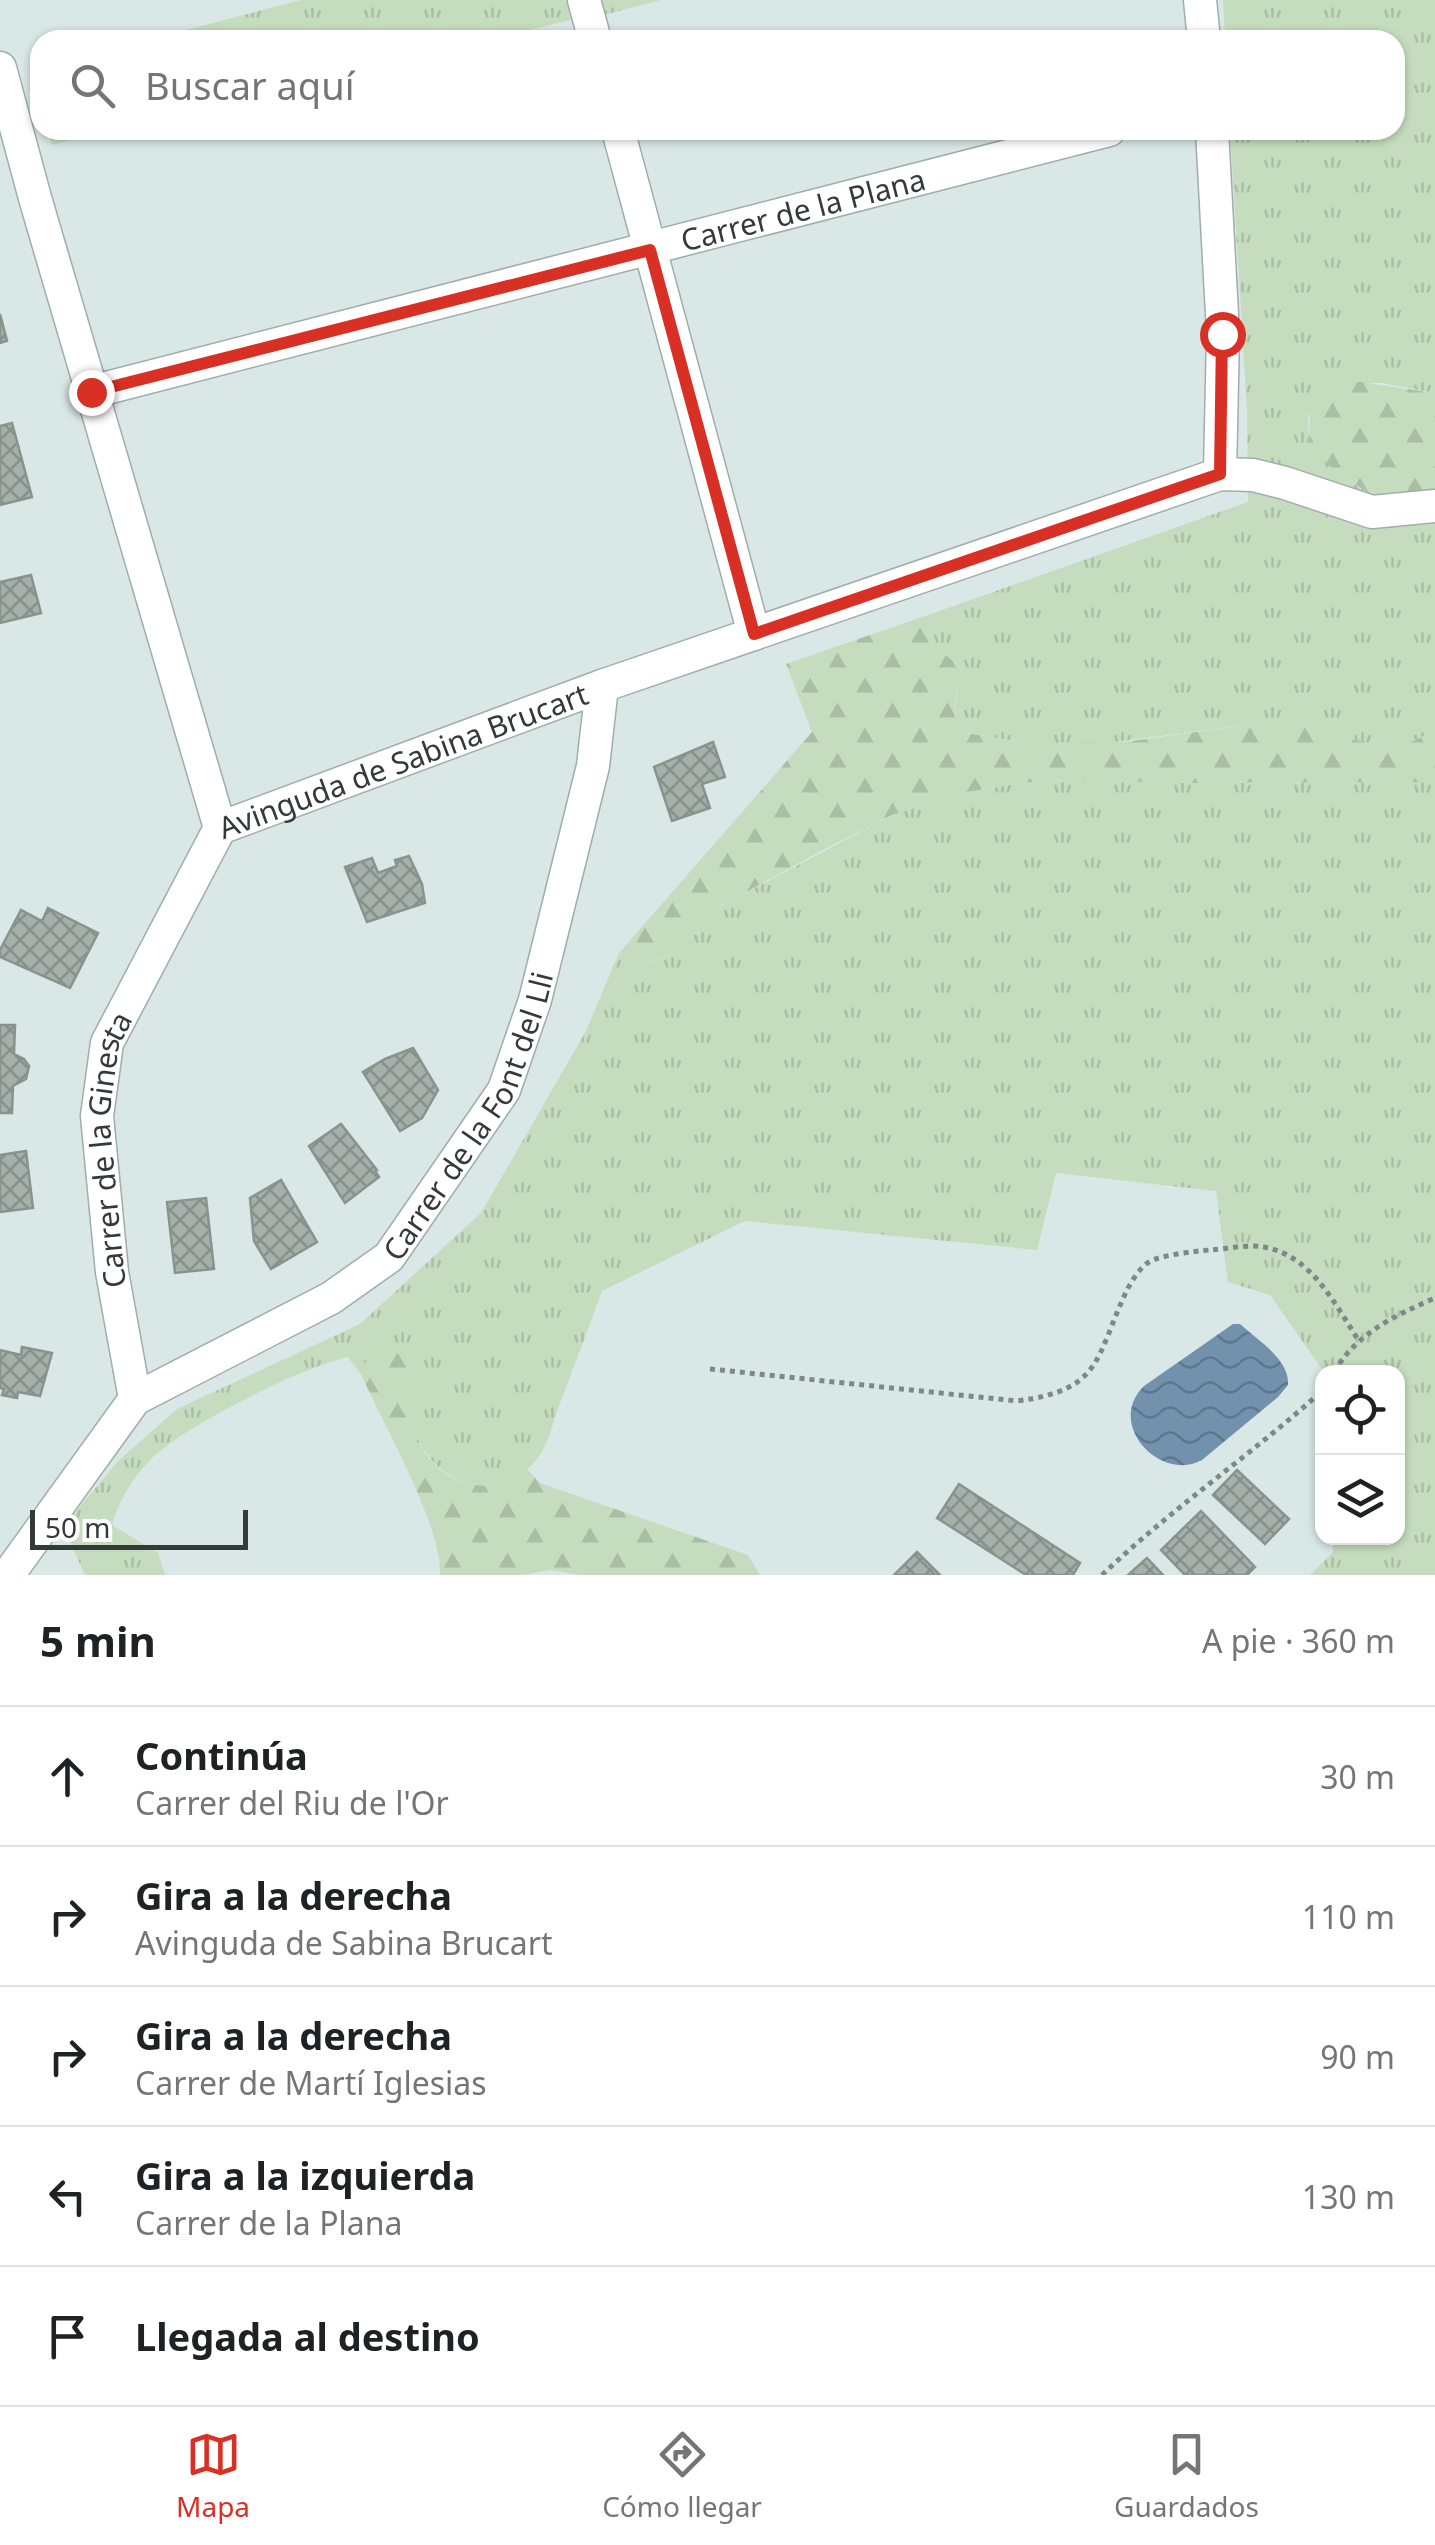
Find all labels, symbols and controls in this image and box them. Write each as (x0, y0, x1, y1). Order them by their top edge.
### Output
search box (30, 30, 1405, 140)
icon: search (65, 58, 120, 113)
text: Buscar aquí (145, 59, 355, 111)
street label: Carrer de la Plana (676, 158, 929, 260)
route start (1200, 312, 1246, 358)
route end (69, 370, 115, 416)
street label: Avinguda de Sabina Brucart (212, 673, 594, 848)
street label: Carrer de la Font del Lli (372, 967, 562, 1268)
street label: Carrer de la Ginesta (77, 1004, 141, 1291)
map controls (1315, 1365, 1405, 1545)
button: locate (1315, 1365, 1405, 1455)
button: layers (1315, 1455, 1405, 1545)
scale bar (30, 1505, 248, 1550)
text: 50 m (45, 1508, 111, 1546)
text: 5 min (40, 1612, 156, 1669)
text: A pie · 360 m (1202, 1619, 1395, 1662)
text: Continúa (135, 1729, 308, 1781)
icon: ahead (40, 1749, 95, 1804)
text: 30 m (1320, 1755, 1395, 1798)
text: Carrer del Riu de l'Or (135, 1781, 449, 1824)
text: Gira a la derecha (135, 1869, 452, 1921)
icon: right (40, 1889, 95, 1944)
text: 110 m (1302, 1895, 1395, 1938)
text: Avinguda de Sabina Brucart (135, 1921, 553, 1964)
text: Gira a la derecha (135, 2009, 452, 2061)
icon: right (40, 2029, 95, 2084)
text: 90 m (1320, 2035, 1395, 2078)
text: Carrer de Martí Iglesias (135, 2061, 487, 2104)
text: Gira a la izquierda (135, 2149, 475, 2201)
icon: left (40, 2169, 95, 2224)
text: 130 m (1302, 2175, 1395, 2218)
text: Carrer de la Plana (135, 2201, 402, 2244)
icon: arrive (40, 2309, 95, 2364)
text: Llegada al destino (135, 2310, 480, 2362)
tab: Mapa (176, 2427, 250, 2525)
tab: Cómo llegar (602, 2427, 762, 2525)
tab: Guardados (1114, 2427, 1259, 2525)

